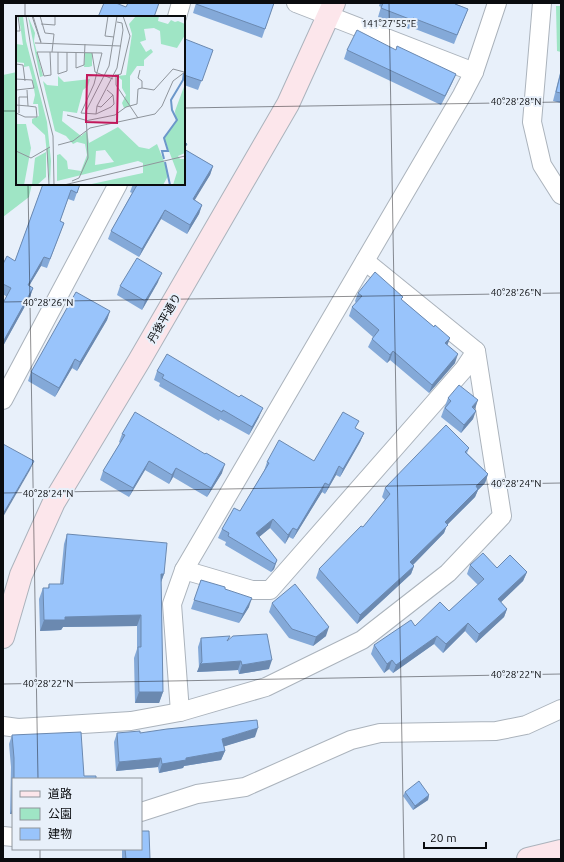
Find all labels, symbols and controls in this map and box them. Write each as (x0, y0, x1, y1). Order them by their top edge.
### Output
inset map (16, 16, 185, 185)
text: 141°27'55"E (362, 18, 417, 29)
text: 40°28'28"N (491, 96, 541, 107)
text: 40°28'26"N (491, 287, 541, 298)
street label: 丹後平通り (145, 291, 183, 345)
text: 40°28'26"N (23, 297, 73, 308)
text: 40°28'24"N (491, 478, 541, 489)
text: 40°28'24"N (23, 488, 73, 499)
text: 40°28'22"N (491, 669, 541, 680)
text: 40°28'22"N (23, 678, 73, 689)
legend (12, 778, 142, 850)
text: 道路 (48, 787, 72, 800)
text: 公園 (48, 807, 72, 820)
scale bar (424, 824, 486, 850)
text: 建物 (48, 827, 72, 840)
text: 20 m (430, 831, 457, 844)

